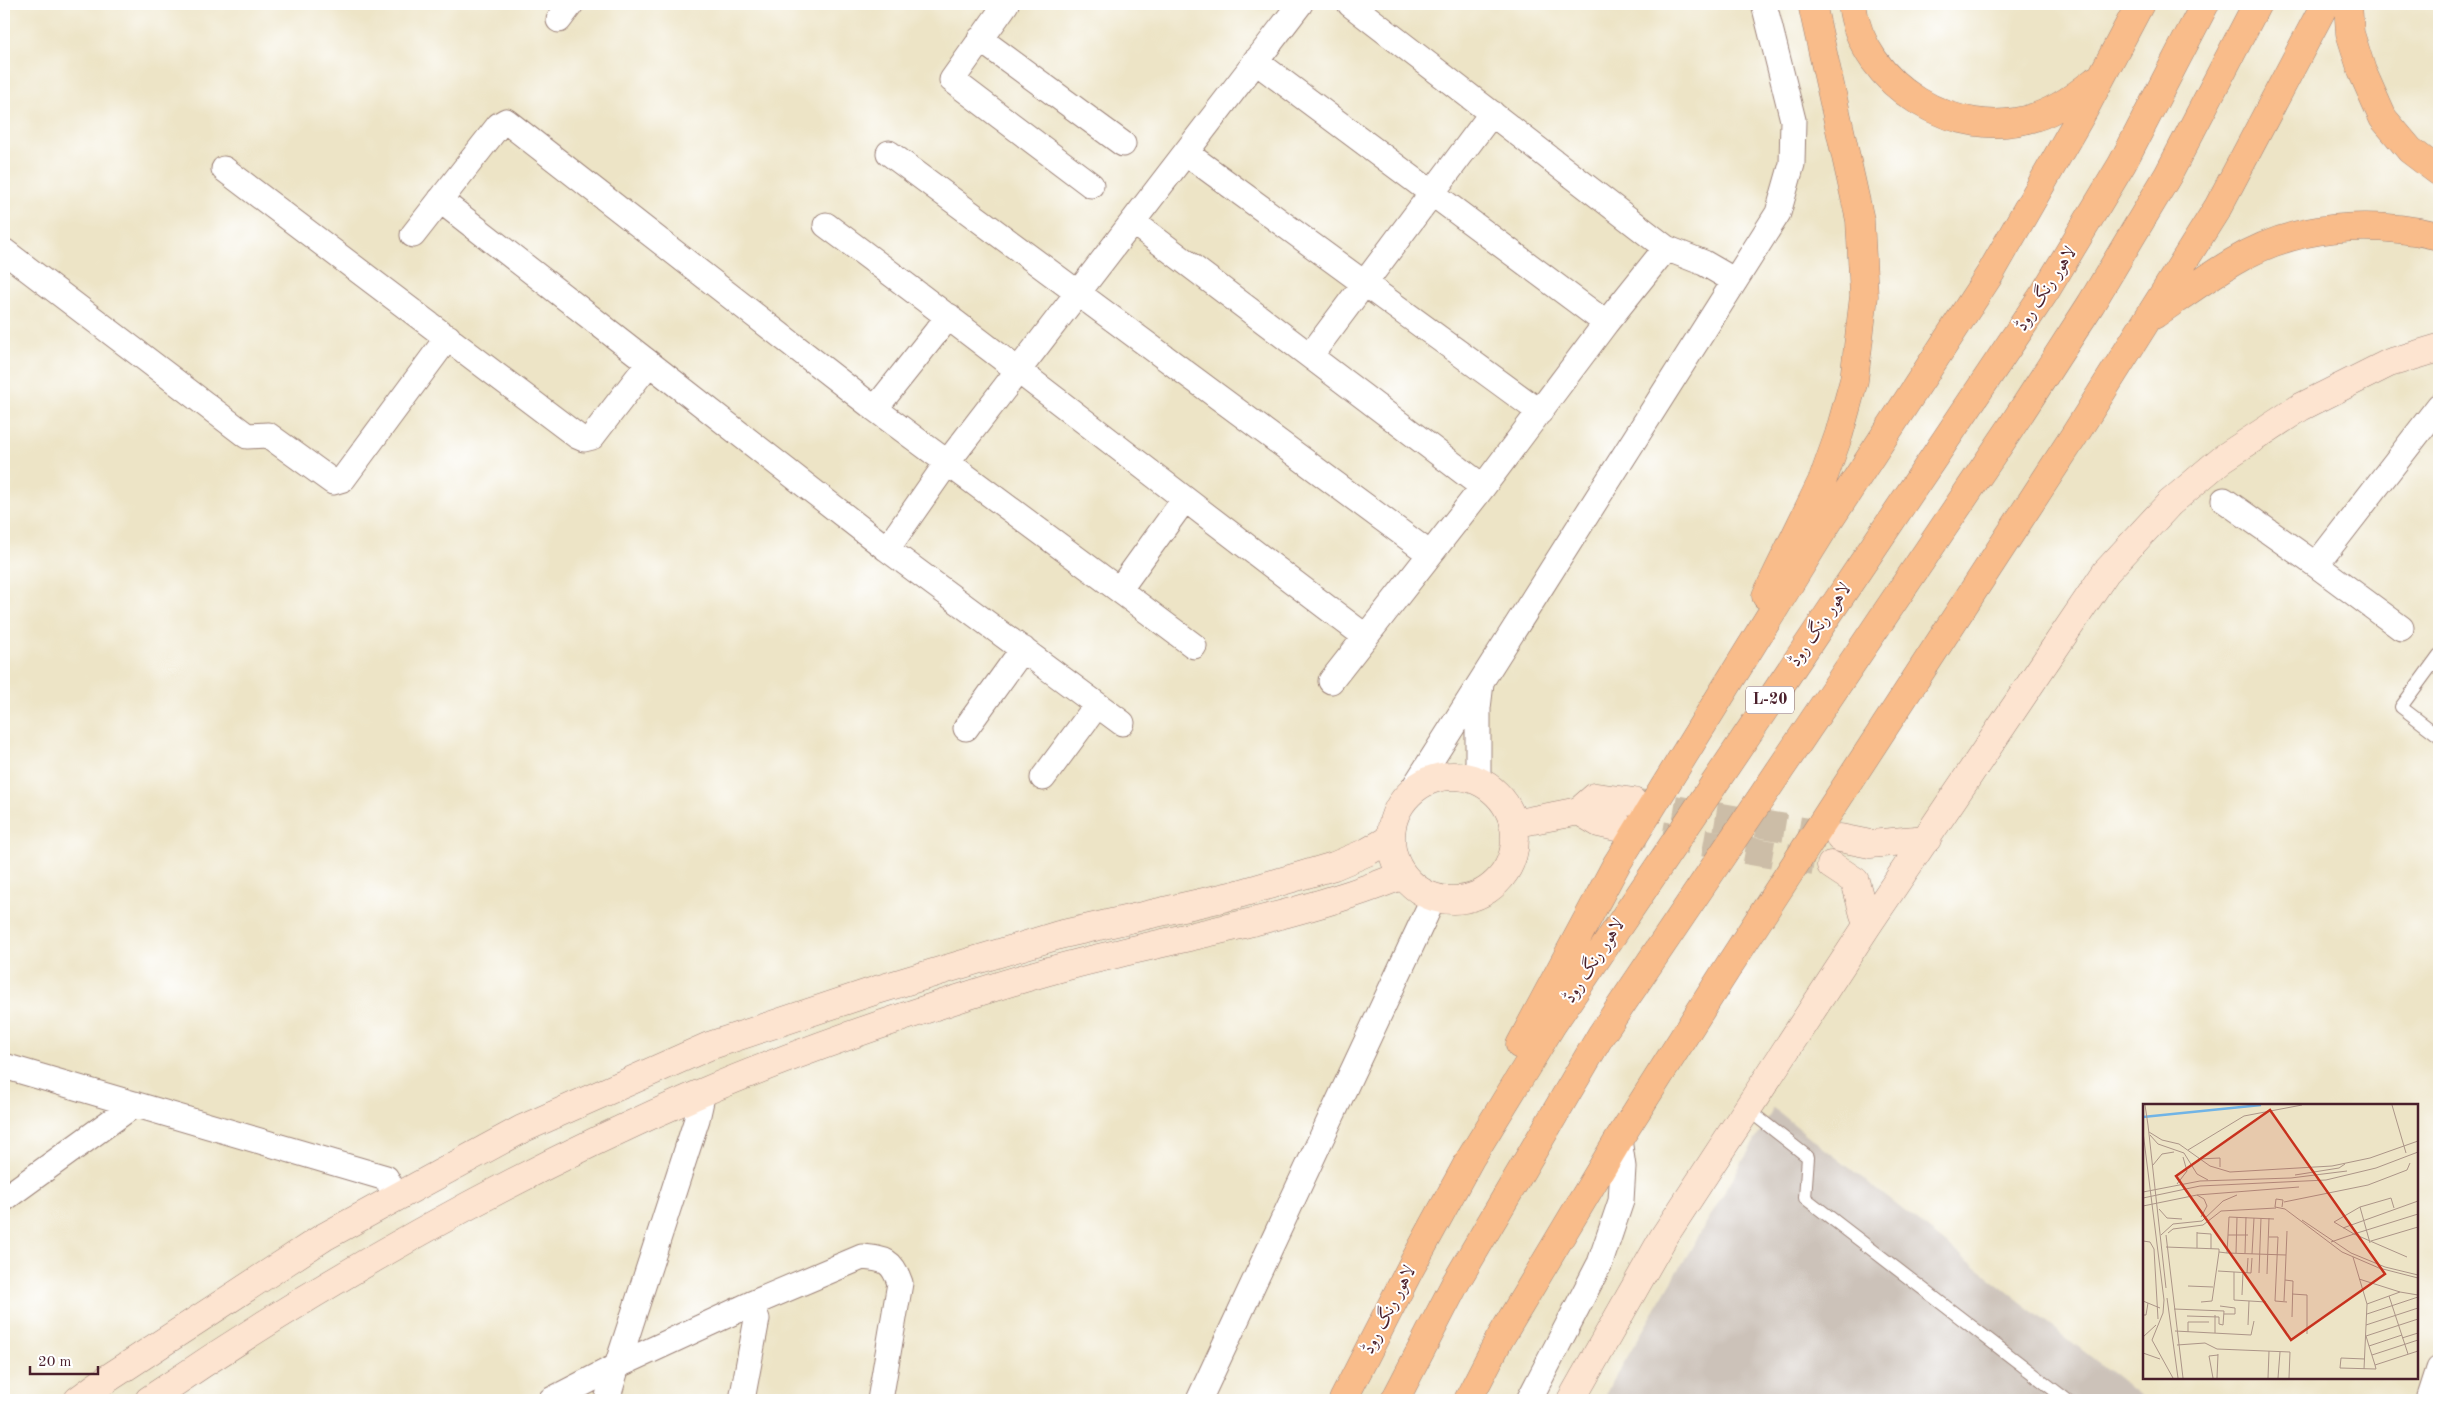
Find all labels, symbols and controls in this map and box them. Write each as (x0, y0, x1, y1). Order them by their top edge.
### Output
street label: لاہور رنگ روڈ (2009, 241, 2081, 335)
street label: لاہور رنگ روڈ (1782, 578, 1855, 671)
road number: L-20 (1746, 686, 1794, 714)
street label: لاہور رنگ روڈ (1557, 913, 1629, 1007)
inset map (2143, 1104, 2418, 1379)
street label: لاہور رنگ روڈ (1355, 1261, 1420, 1358)
scale bar (30, 1344, 98, 1376)
text: 20 m (38, 1355, 72, 1370)

